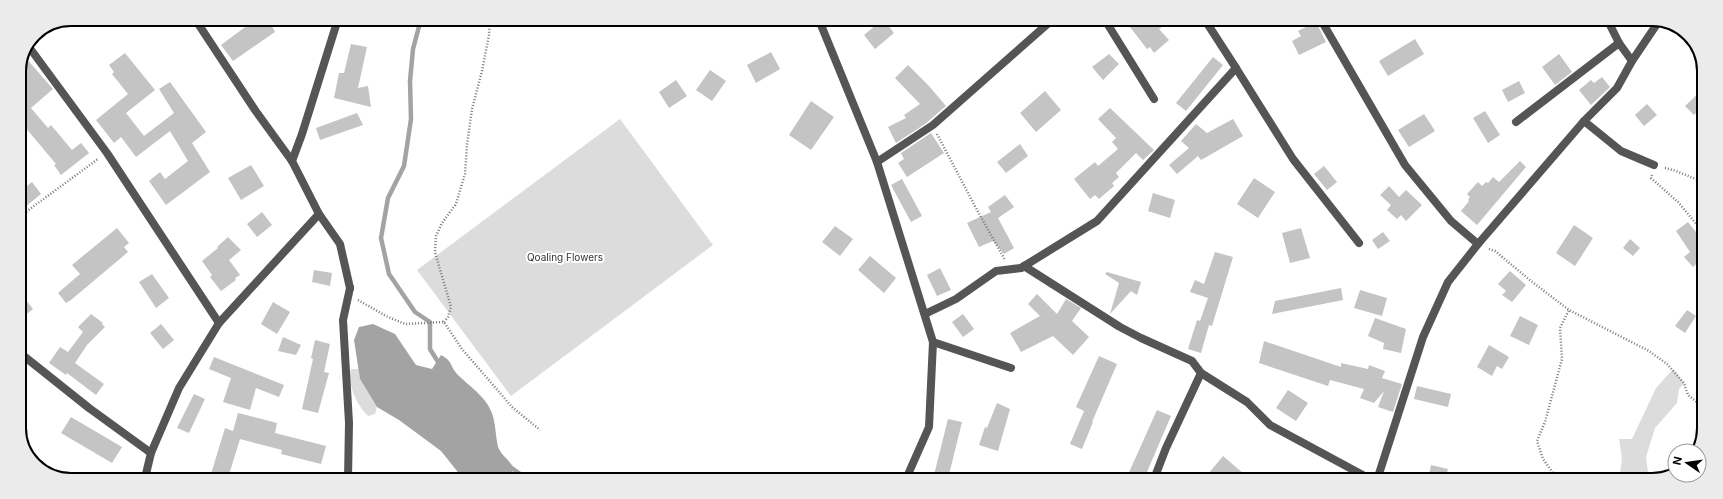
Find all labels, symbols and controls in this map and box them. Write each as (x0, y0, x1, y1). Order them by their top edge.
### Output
park label: Qoaling Flowers (527, 251, 603, 263)
north arrow (1667, 443, 1707, 483)
text: N (1669, 455, 1685, 466)

